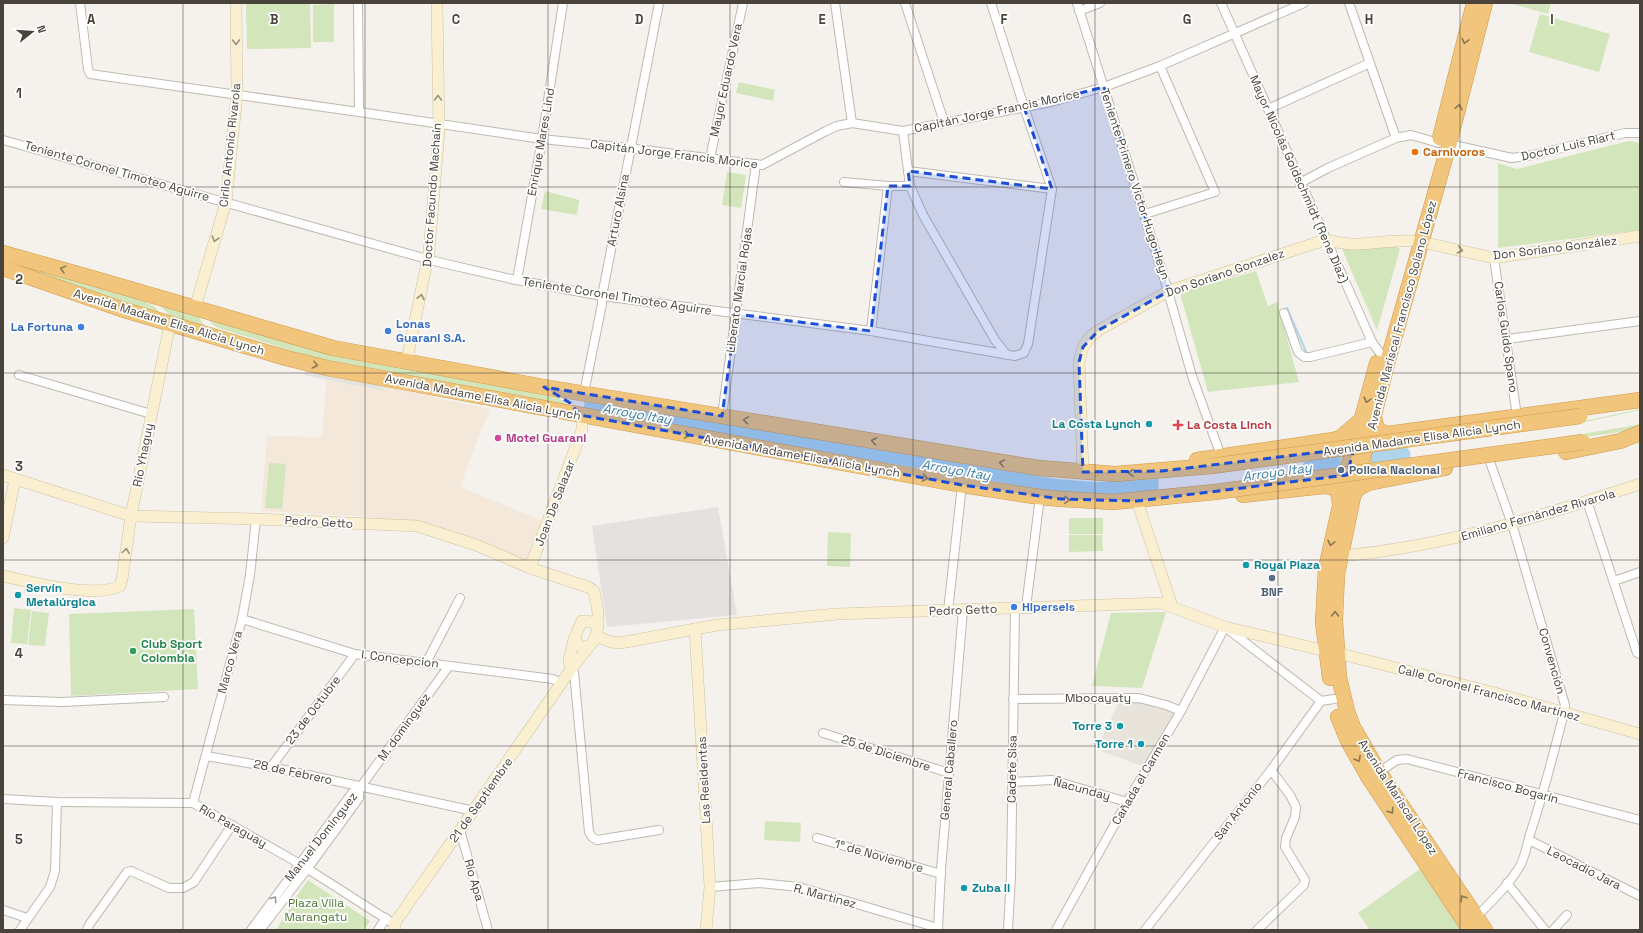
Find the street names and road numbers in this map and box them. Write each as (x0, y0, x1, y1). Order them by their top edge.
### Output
street label: Mayor Eduardo Vera (706, 22, 746, 138)
street label: Mayor Nicolás Goldschmidt (Rene Diaz) (1246, 73, 1352, 285)
street label: Cirilo Antonio Rivarola (216, 82, 244, 208)
street label: Capitán Jorge Francis Morice (913, 86, 1081, 136)
street label: Teniente Primero Victor Hugo Heyn (1096, 86, 1174, 282)
street label: Enrique Mares Lind (524, 87, 558, 197)
street label: Doctor Facundo Machaín (419, 122, 445, 268)
street label: Doctor Luis Riart (1519, 127, 1617, 165)
street label: Capitán Jorge Francis Morice (589, 136, 759, 172)
street label: Teniente Coronel Timoteo Aguirre (23, 137, 211, 205)
street label: Arturo Alsina (603, 172, 633, 248)
street label: Avenida Mariscal Francisco Solano López (1364, 199, 1440, 431)
street label: Liberato Marcial Rojas (722, 226, 756, 354)
street label: Don Soriano González (1492, 232, 1618, 264)
street label: Don Soriano Gonzalez (1163, 245, 1287, 301)
street label: Teniente Coronel Timoteo Aguirre (521, 273, 713, 319)
street label: Carlos Guido Spano (1490, 280, 1522, 394)
street label: Avenida Madame Elisa Alicia Lynch (72, 285, 266, 359)
street label: Avenida Madame Elisa Alicia Lynch (384, 370, 582, 424)
street label: Avenida Madame Elisa Alicia Lynch (1322, 416, 1522, 460)
street label: Río Yhaguy (129, 422, 157, 488)
street label: Avenida Madame Elisa Alicia Lynch (703, 431, 901, 481)
street label: Joan De Salazar (531, 457, 579, 549)
street label: Emiliano Fernández Rivarola (1459, 485, 1617, 545)
street label: Pedro Getto (284, 512, 354, 532)
street label: Pedro Getto (928, 601, 998, 619)
street label: Convención (1535, 626, 1569, 696)
street label: Marco Vera (214, 629, 246, 695)
street label: I. Concepcion (360, 646, 440, 672)
street label: Calle Coronel Francisco Martínez (1396, 661, 1582, 725)
street label: 23 de Octubre (282, 672, 344, 748)
street label: M. dominguez (374, 690, 434, 764)
street label: Mbocayaty (1065, 690, 1131, 706)
street label: General Caballero (937, 719, 961, 821)
street label: Cañada el Carmen (1108, 730, 1174, 828)
street label: 25 de Diciembre (839, 731, 933, 775)
street label: Cadete Sisa (1003, 735, 1021, 803)
street label: Las Residentas (694, 736, 714, 824)
street label: Avenida Mariscal López (1355, 736, 1441, 858)
street label: 21 de Septiembre (446, 754, 516, 846)
street label: 28 de Febrero (252, 756, 334, 788)
street label: Francisco Bogarín (1456, 765, 1560, 807)
street label: Ñacunday (1052, 774, 1112, 804)
street label: San Antonio (1210, 779, 1266, 843)
street label: Manuel Dominguez (281, 789, 361, 885)
street label: Río Paraguay (196, 801, 270, 851)
street label: 1° de Noviembre (833, 836, 925, 876)
street label: Leocadio Jara (1544, 842, 1624, 894)
street label: Río Apa (460, 857, 488, 903)
street label: R. Martinez (792, 880, 858, 912)

